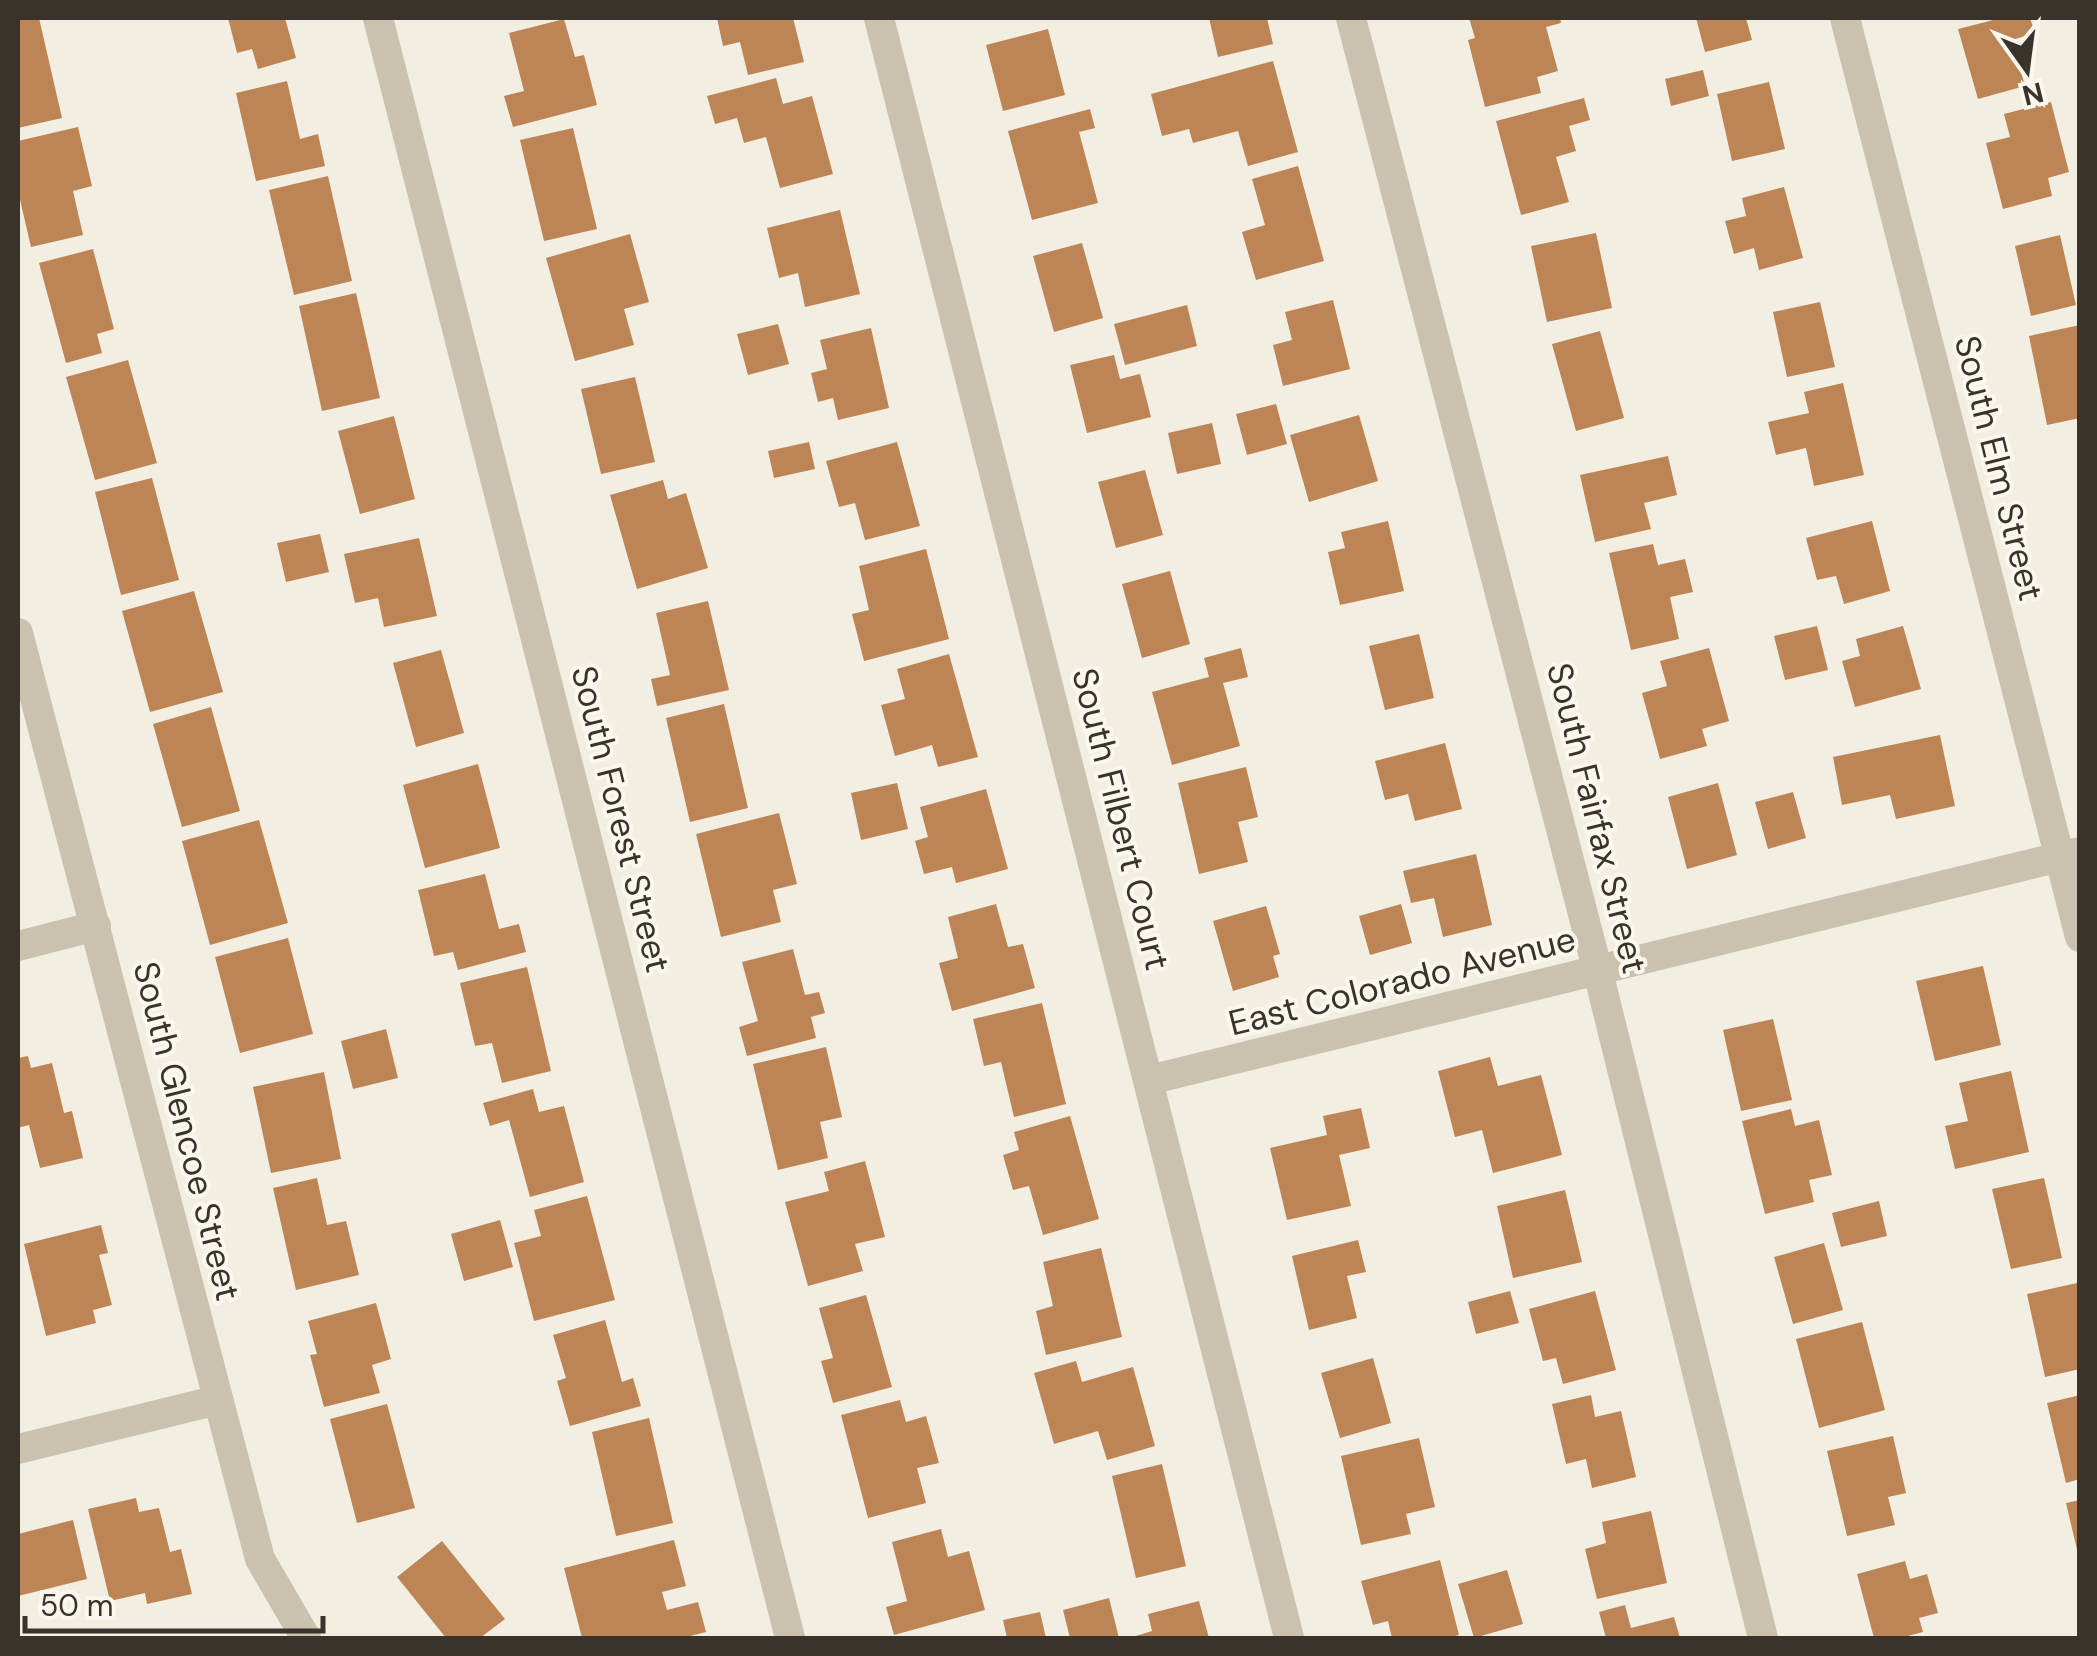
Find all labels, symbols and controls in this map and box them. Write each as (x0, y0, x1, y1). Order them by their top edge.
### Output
north arrow (1977, 20, 2077, 120)
text: N (2019, 73, 2047, 114)
street label: South Elm Street (1944, 331, 2054, 605)
street label: South Fairfax Street (1536, 658, 1658, 978)
street label: South Forest Street (561, 661, 681, 977)
street label: South Filbert Court (1061, 663, 1181, 975)
street label: East Colorado Avenue (1224, 916, 1580, 1046)
street label: South Glencoe Street (123, 957, 251, 1305)
scale bar (25, 1571, 322, 1633)
text: 50 m (40, 1586, 114, 1625)

